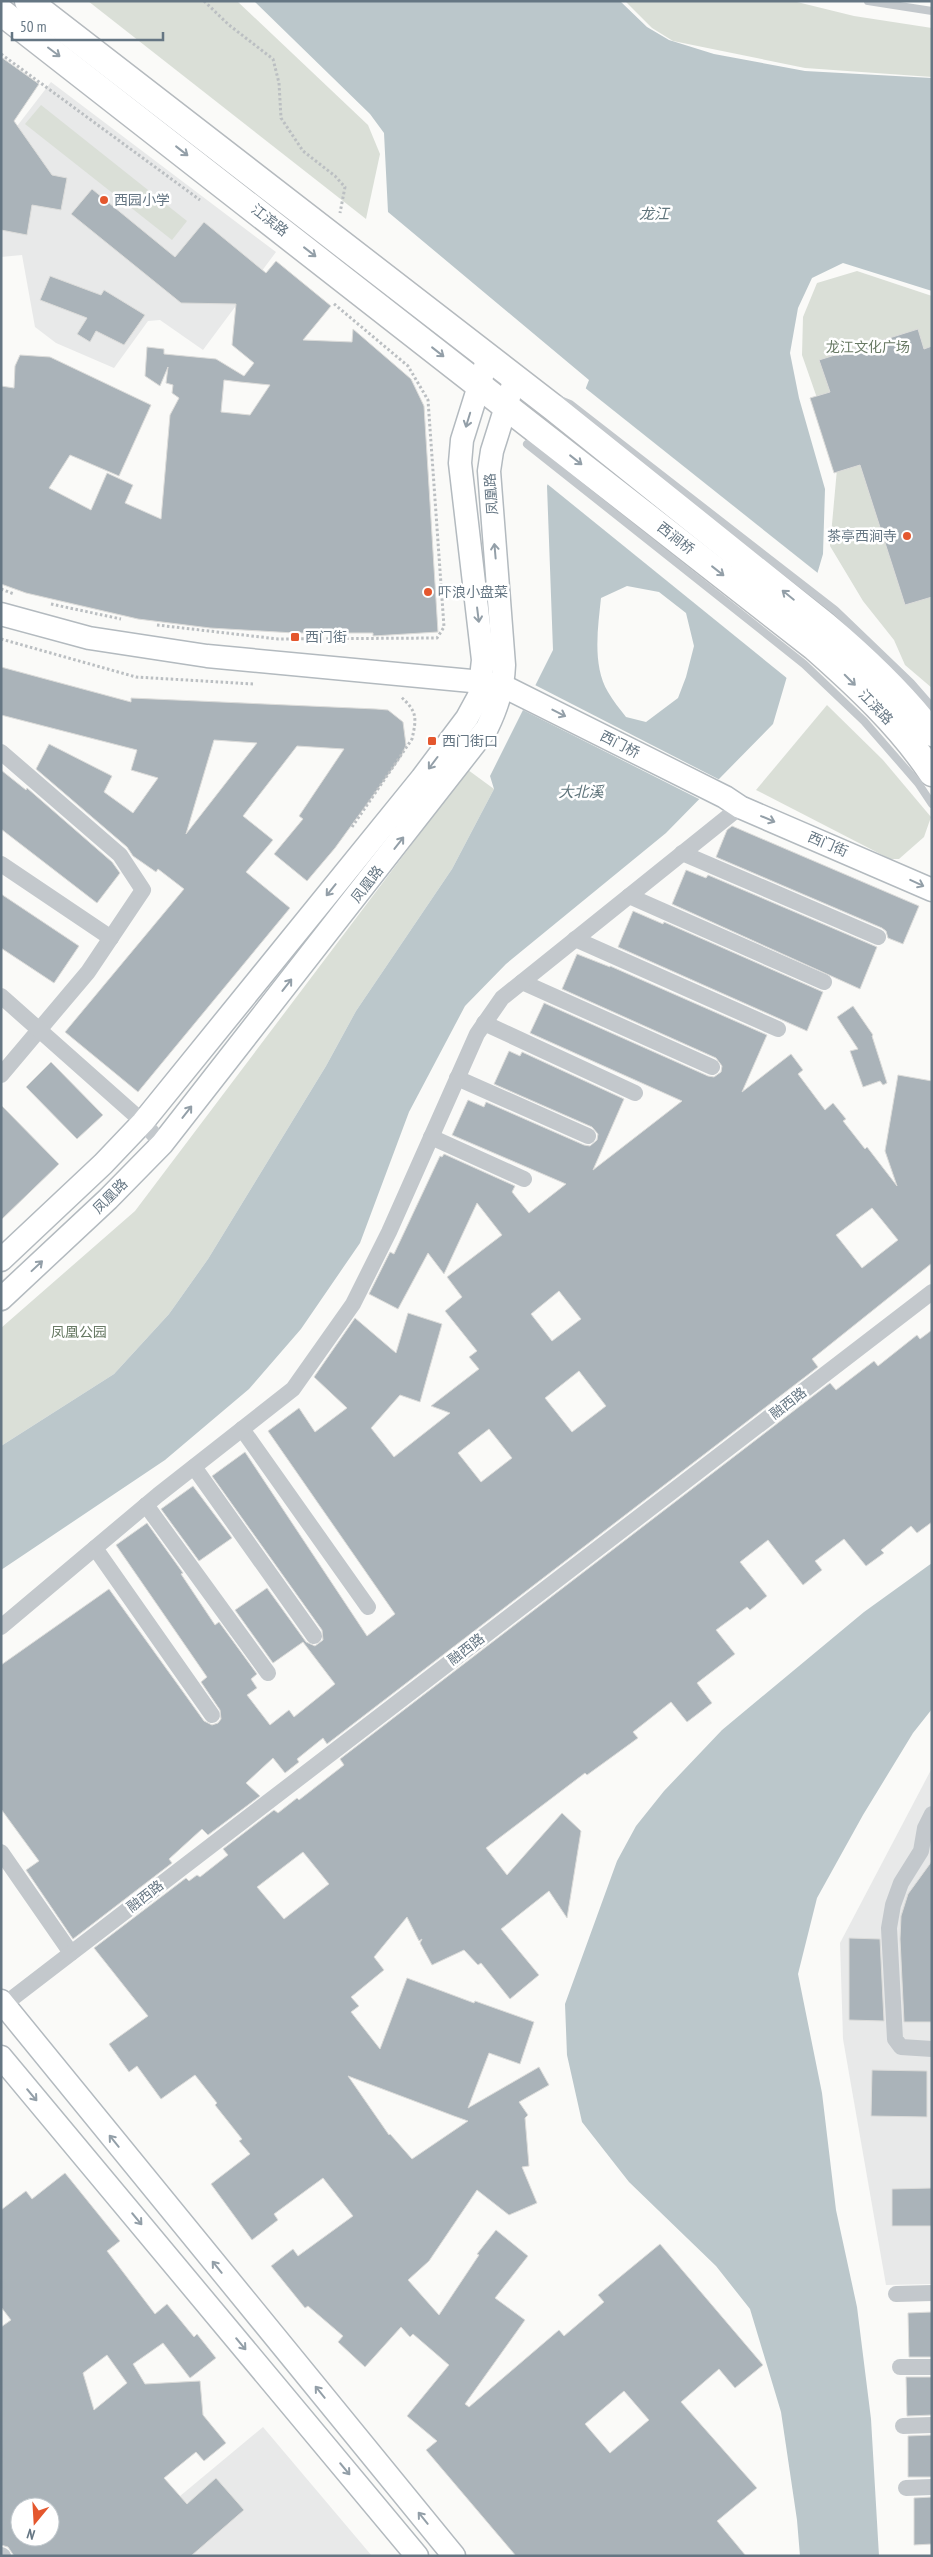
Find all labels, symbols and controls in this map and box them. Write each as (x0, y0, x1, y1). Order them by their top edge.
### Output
scale bar (12, 10, 164, 42)
text: 50 m (20, 17, 46, 36)
one-way arrow (47, 47, 61, 57)
one-way arrow (175, 146, 188, 157)
place label: 西园小学 (114, 191, 170, 209)
marker: 西园小学 (98, 194, 110, 206)
street label: 江滨路 (248, 200, 292, 240)
water label: 龙江 (639, 204, 671, 223)
one-way arrow (303, 246, 316, 257)
park label: 龙江文化广场 (826, 338, 910, 356)
one-way arrow (431, 346, 444, 357)
one-way arrow (463, 412, 473, 428)
one-way arrow (570, 454, 583, 465)
street label: 凤凰路 (481, 472, 501, 516)
street label: 西涧桥 (654, 518, 698, 558)
place label: 茶亭西涧寺 (827, 527, 897, 545)
marker: 茶亭西涧寺 (901, 530, 913, 542)
one-way arrow (490, 543, 500, 559)
one-way arrow (711, 566, 724, 577)
place label: 吓浪小盘菜 (438, 583, 508, 601)
marker: 吓浪小盘菜 (422, 586, 434, 598)
one-way arrow (781, 590, 794, 601)
one-way arrow (473, 607, 483, 623)
place label: 西门街 (305, 628, 347, 646)
marker: 西门街 (289, 631, 301, 643)
one-way arrow (844, 674, 856, 686)
street label: 江滨路 (855, 686, 897, 728)
one-way arrow (551, 709, 566, 718)
street label: 西门桥 (597, 726, 643, 762)
place label: 西门街口 (442, 732, 498, 750)
marker: 西门街口 (426, 735, 438, 747)
one-way arrow (428, 756, 439, 769)
water label: 大北溪 (558, 782, 605, 801)
one-way arrow (760, 815, 775, 824)
street label: 西门街 (805, 828, 851, 860)
one-way arrow (393, 837, 404, 850)
street label: 凤凰路 (347, 862, 387, 906)
one-way arrow (909, 879, 924, 889)
one-way arrow (326, 883, 337, 896)
one-way arrow (282, 978, 293, 991)
one-way arrow (181, 1106, 192, 1119)
street label: 凤凰路 (89, 1175, 131, 1217)
one-way arrow (30, 1260, 43, 1272)
park label: 凤凰公园 (51, 1323, 107, 1341)
street label: 融西路 (766, 1383, 810, 1423)
street label: 融西路 (444, 1629, 488, 1669)
street label: 融西路 (123, 1876, 167, 1916)
one-way arrow (27, 2088, 38, 2101)
one-way arrow (108, 2135, 119, 2148)
one-way arrow (131, 2213, 142, 2226)
one-way arrow (211, 2261, 222, 2274)
one-way arrow (235, 2337, 246, 2350)
one-way arrow (314, 2386, 325, 2399)
one-way arrow (339, 2462, 350, 2475)
north arrow (10, 2497, 60, 2547)
one-way arrow (418, 2512, 429, 2525)
text: N (25, 2525, 37, 2544)

